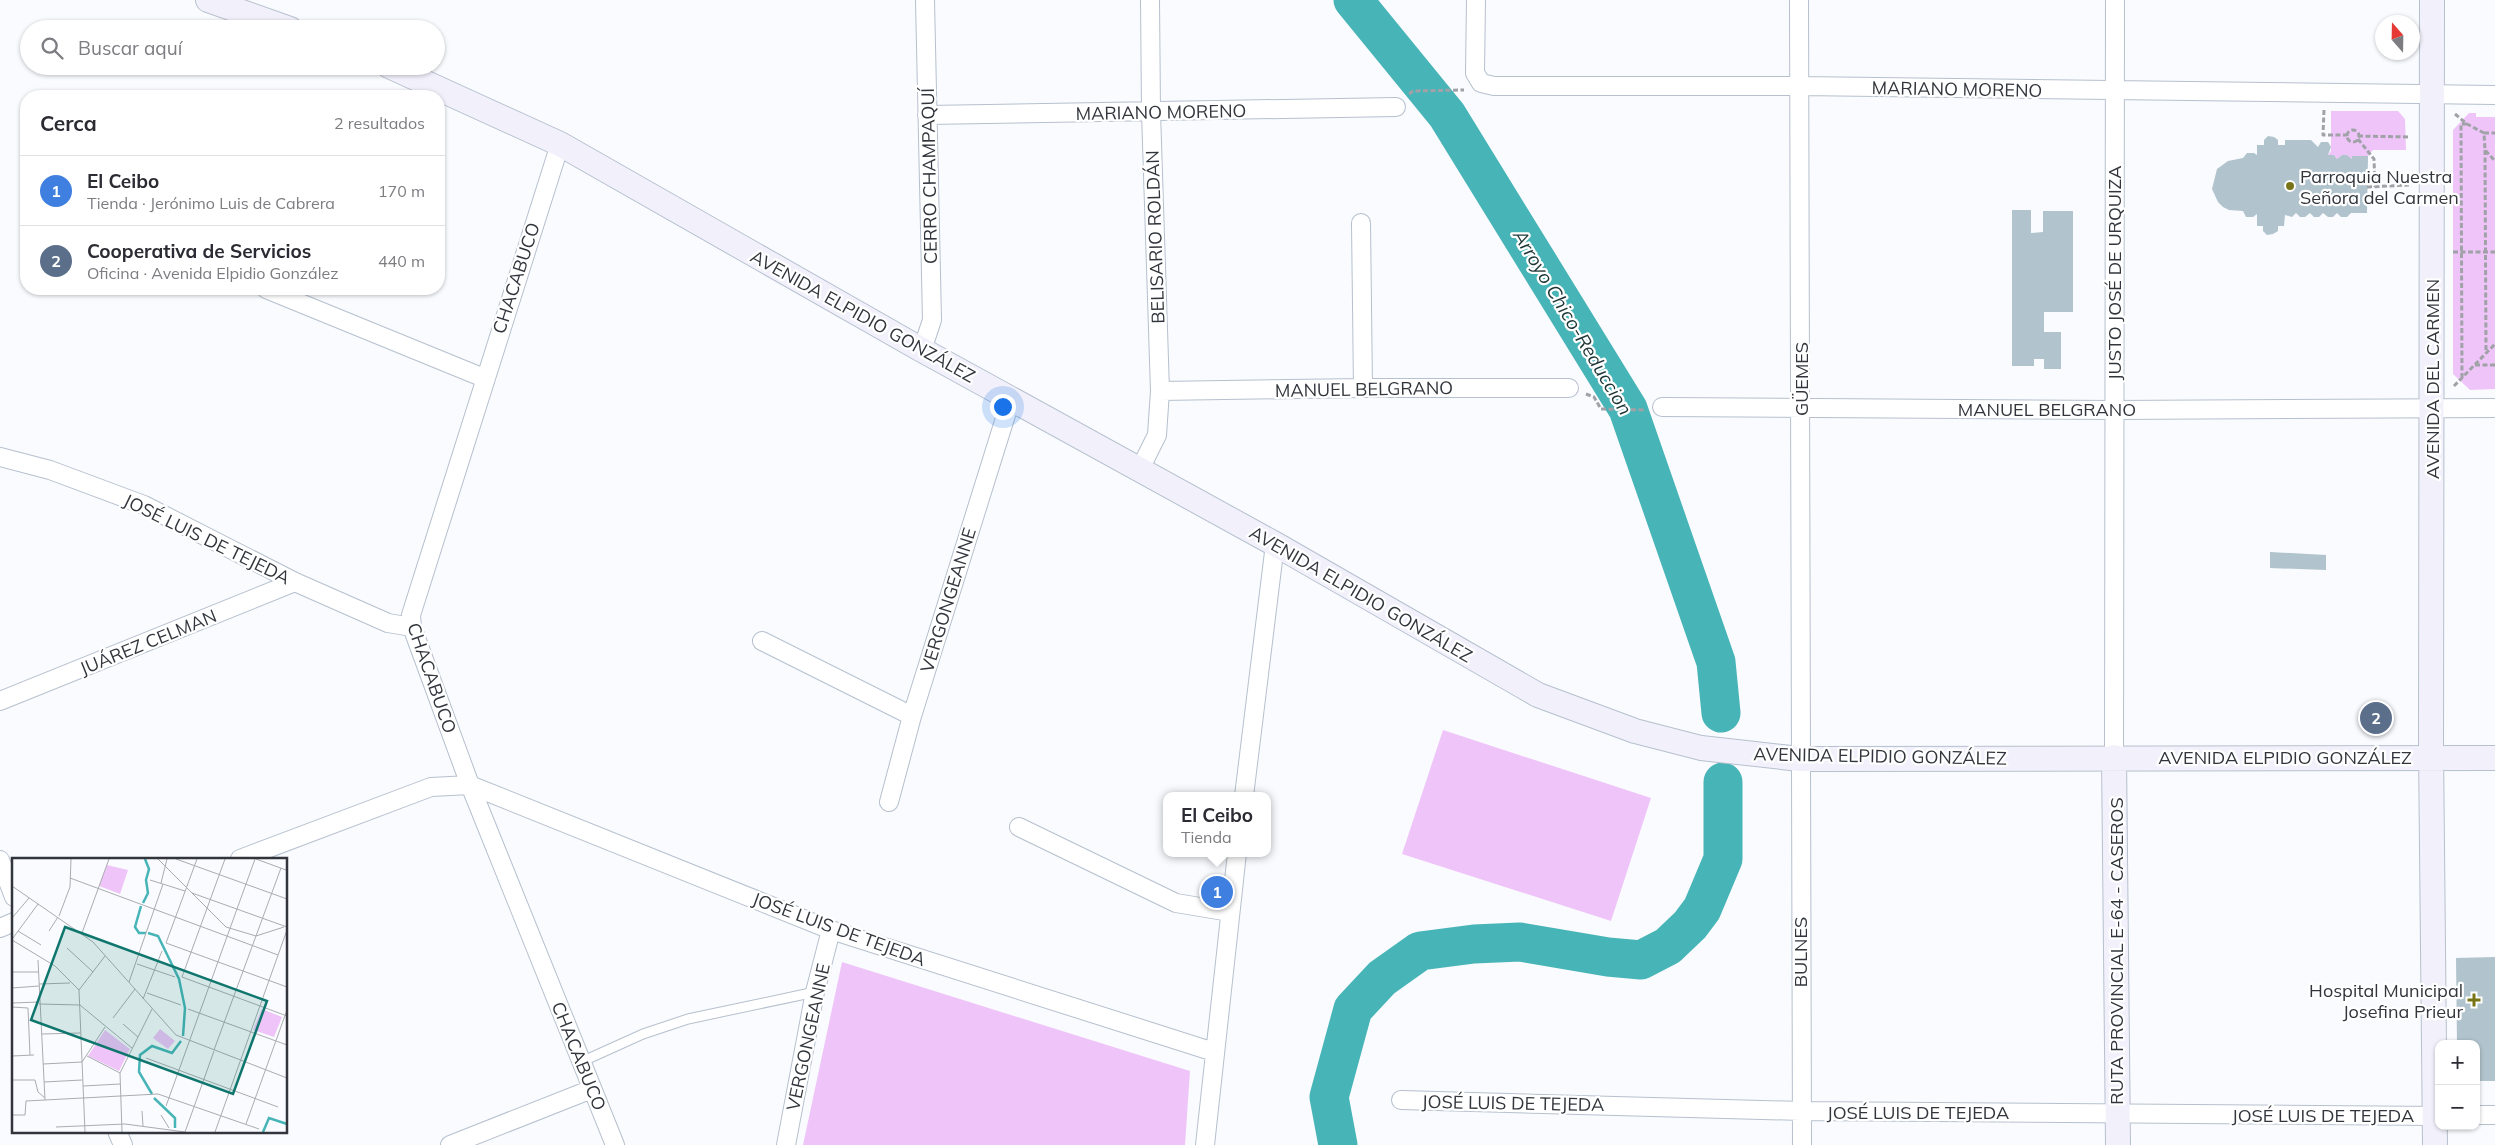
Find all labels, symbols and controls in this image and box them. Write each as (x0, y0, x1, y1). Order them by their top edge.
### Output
north arrow (2375, 15, 2420, 60)
search box (20, 20, 445, 75)
icon: search (38, 34, 66, 62)
text: Buscar aquí (78, 36, 182, 60)
street label: MARIANO MORENO (1871, 76, 2043, 102)
street label: CERRO CHAMPAQUÍ (916, 86, 942, 264)
street label: MARIANO MORENO (1075, 99, 1247, 125)
text: Cerca (40, 110, 97, 136)
text: 2 resultados (334, 113, 425, 133)
street label: BELISARIO ROLDÁN (1140, 150, 1170, 324)
place label: Parroquia Nuestra Señora del Carmen (2300, 165, 2459, 209)
street label: JUSTO JOSÉ DE URQUIZA (2103, 166, 2126, 380)
text: El Ceibo (87, 169, 159, 193)
marker: Parroquia Nuestra Señora del Carmen (2284, 180, 2296, 192)
text: 1 (51, 181, 61, 201)
text: 170 m (378, 181, 425, 201)
text: Tienda · Jerónimo Luis de Cabrera (87, 193, 335, 213)
street label: CHACABUCO (487, 220, 545, 336)
water label: Arroyo Chico-Reduccion (1508, 224, 1638, 419)
text: Cooperativa de Servicios (87, 239, 311, 263)
street label: AVENIDA ELPIDIO GONZÁLEZ (747, 244, 980, 388)
text: 2 (51, 251, 61, 271)
text: 440 m (378, 251, 425, 271)
text: Oficina · Avenida Elpidio González (87, 263, 339, 283)
street label: AVENIDA DEL CARMEN (2421, 279, 2444, 479)
street label: GÜEMES (1790, 342, 1813, 416)
street label: MANUEL BELGRANO (1275, 376, 1453, 402)
your location (990, 394, 1016, 420)
street label: MANUEL BELGRANO (1958, 398, 2136, 421)
street label: JOSÉ LUIS DE TEJEDA (120, 489, 294, 589)
street label: AVENIDA ELPIDIO GONZÁLEZ (1245, 521, 1477, 667)
street label: VERGONGEANNE (915, 525, 981, 675)
street label: JUÁREZ CELMAN (76, 604, 220, 680)
street label: CHACABUCO (402, 620, 462, 736)
pin: 2 (2360, 699, 2392, 737)
street label: AVENIDA ELPIDIO GONZÁLEZ (1753, 742, 2007, 770)
street label: AVENIDA ELPIDIO GONZÁLEZ (2158, 746, 2412, 769)
popup (1163, 792, 1271, 857)
street label: RUTA PROVINCIAL E-64 - CASEROS (2105, 797, 2128, 1105)
text: El Ceibo (1181, 803, 1253, 827)
text: Tienda (1181, 827, 1232, 847)
inset map (12, 858, 288, 1132)
pin: 1 (1201, 873, 1233, 911)
street label: JOSÉ LUIS DE TEJEDA (749, 887, 929, 971)
street label: BULNES (1789, 917, 1812, 987)
street label: VERGONGEANNE (781, 961, 835, 1113)
place label: Hospital Municipal Josefina Prieur (2309, 979, 2463, 1023)
marker: Hospital Municipal Josefina Prieur (2467, 993, 2481, 1007)
street label: CHACABUCO (547, 998, 611, 1114)
map controls (2435, 1040, 2480, 1130)
button: + (2435, 1040, 2480, 1085)
button: − (2435, 1085, 2480, 1130)
street label: JOSÉ LUIS DE TEJEDA (1422, 1090, 1604, 1116)
street label: JOSÉ LUIS DE TEJEDA (1827, 1101, 2009, 1124)
street label: JOSÉ LUIS DE TEJEDA (2232, 1104, 2414, 1127)

